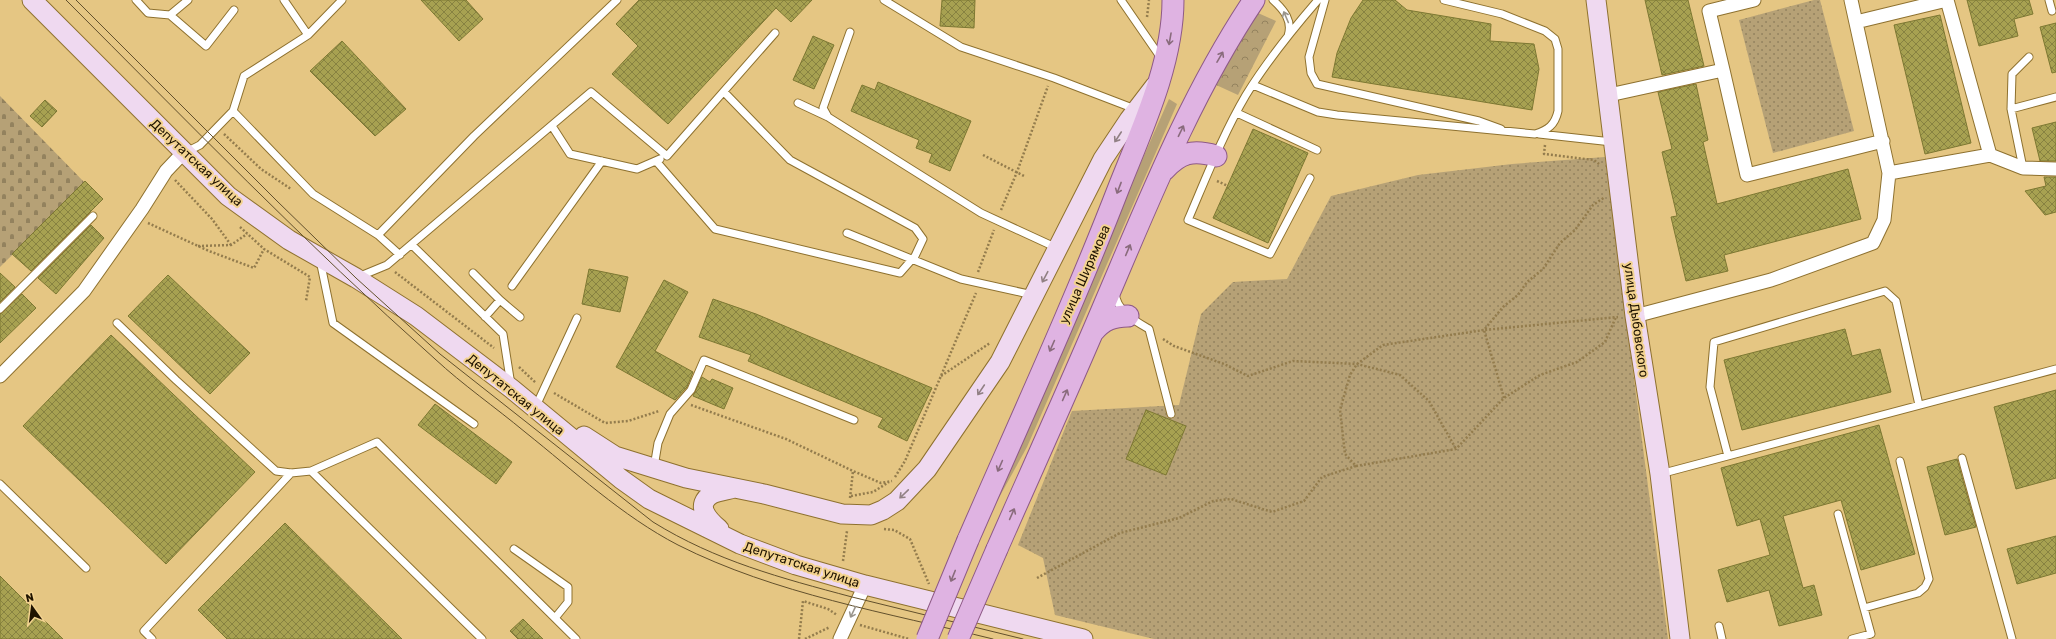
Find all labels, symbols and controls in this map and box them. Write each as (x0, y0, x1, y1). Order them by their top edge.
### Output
one-way arrow (1282, 11, 1289, 23)
one-way arrow (1166, 32, 1174, 45)
one-way arrow (1216, 51, 1224, 63)
street label: Депутатская улица (147, 116, 246, 209)
one-way arrow (1178, 125, 1185, 137)
one-way arrow (1114, 131, 1122, 142)
one-way arrow (1114, 182, 1122, 194)
street label: улица Ширямова (1056, 222, 1113, 326)
one-way arrow (1124, 244, 1132, 256)
street label: улица Дыбовского (1621, 262, 1652, 378)
one-way arrow (1041, 271, 1048, 283)
one-way arrow (1048, 340, 1055, 352)
street label: Депутатская улица (464, 351, 567, 438)
one-way arrow (977, 384, 985, 395)
one-way arrow (1062, 389, 1069, 401)
one-way arrow (996, 459, 1003, 471)
one-way arrow (899, 489, 909, 498)
one-way arrow (1009, 508, 1016, 520)
street label: Депутатская улица (742, 539, 862, 590)
one-way arrow (948, 569, 956, 581)
north arrow (12, 587, 52, 627)
text: N (24, 590, 35, 605)
one-way arrow (848, 606, 856, 618)

